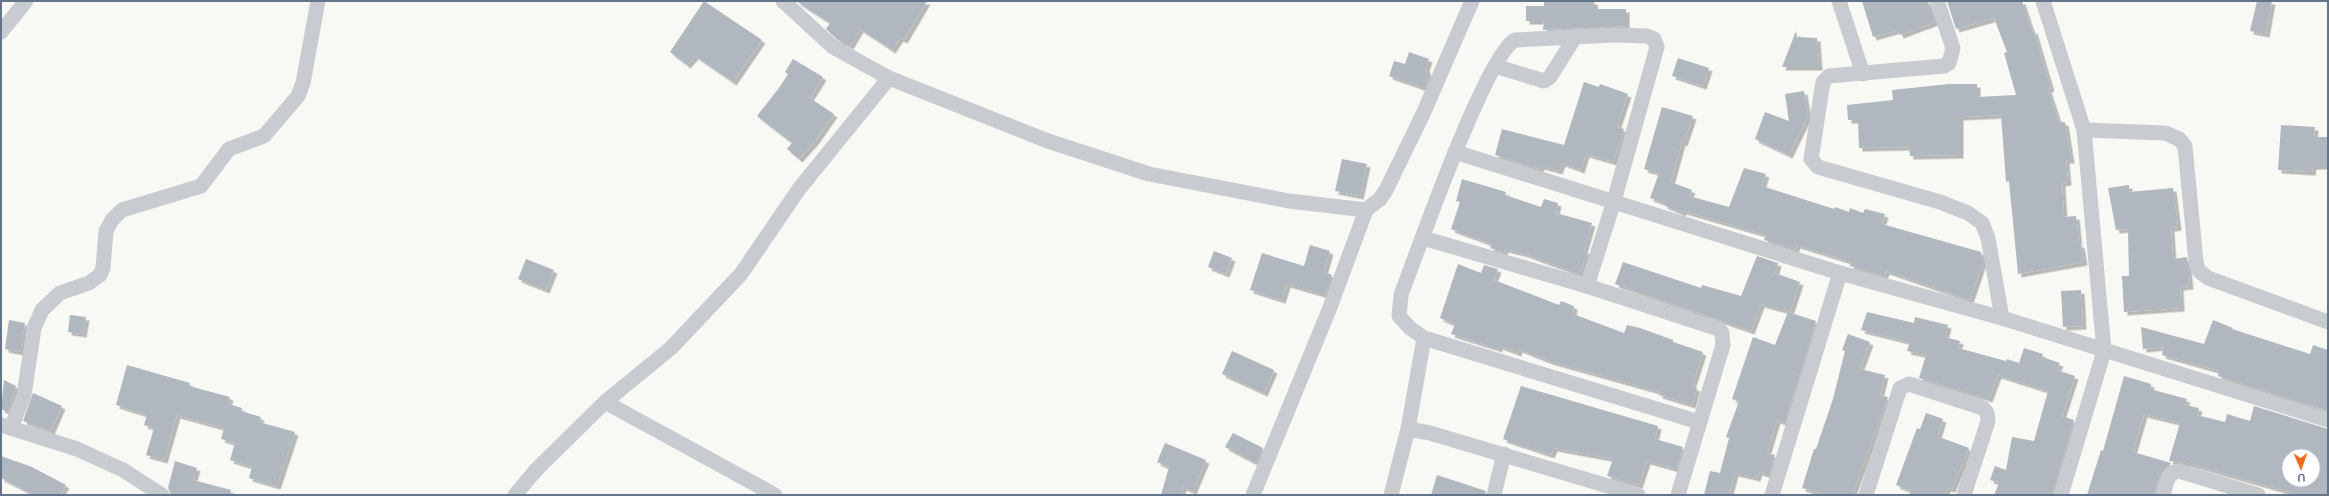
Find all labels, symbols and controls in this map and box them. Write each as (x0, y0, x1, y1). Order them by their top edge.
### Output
north arrow (2281, 448, 2321, 488)
text: U (2297, 472, 2306, 484)

